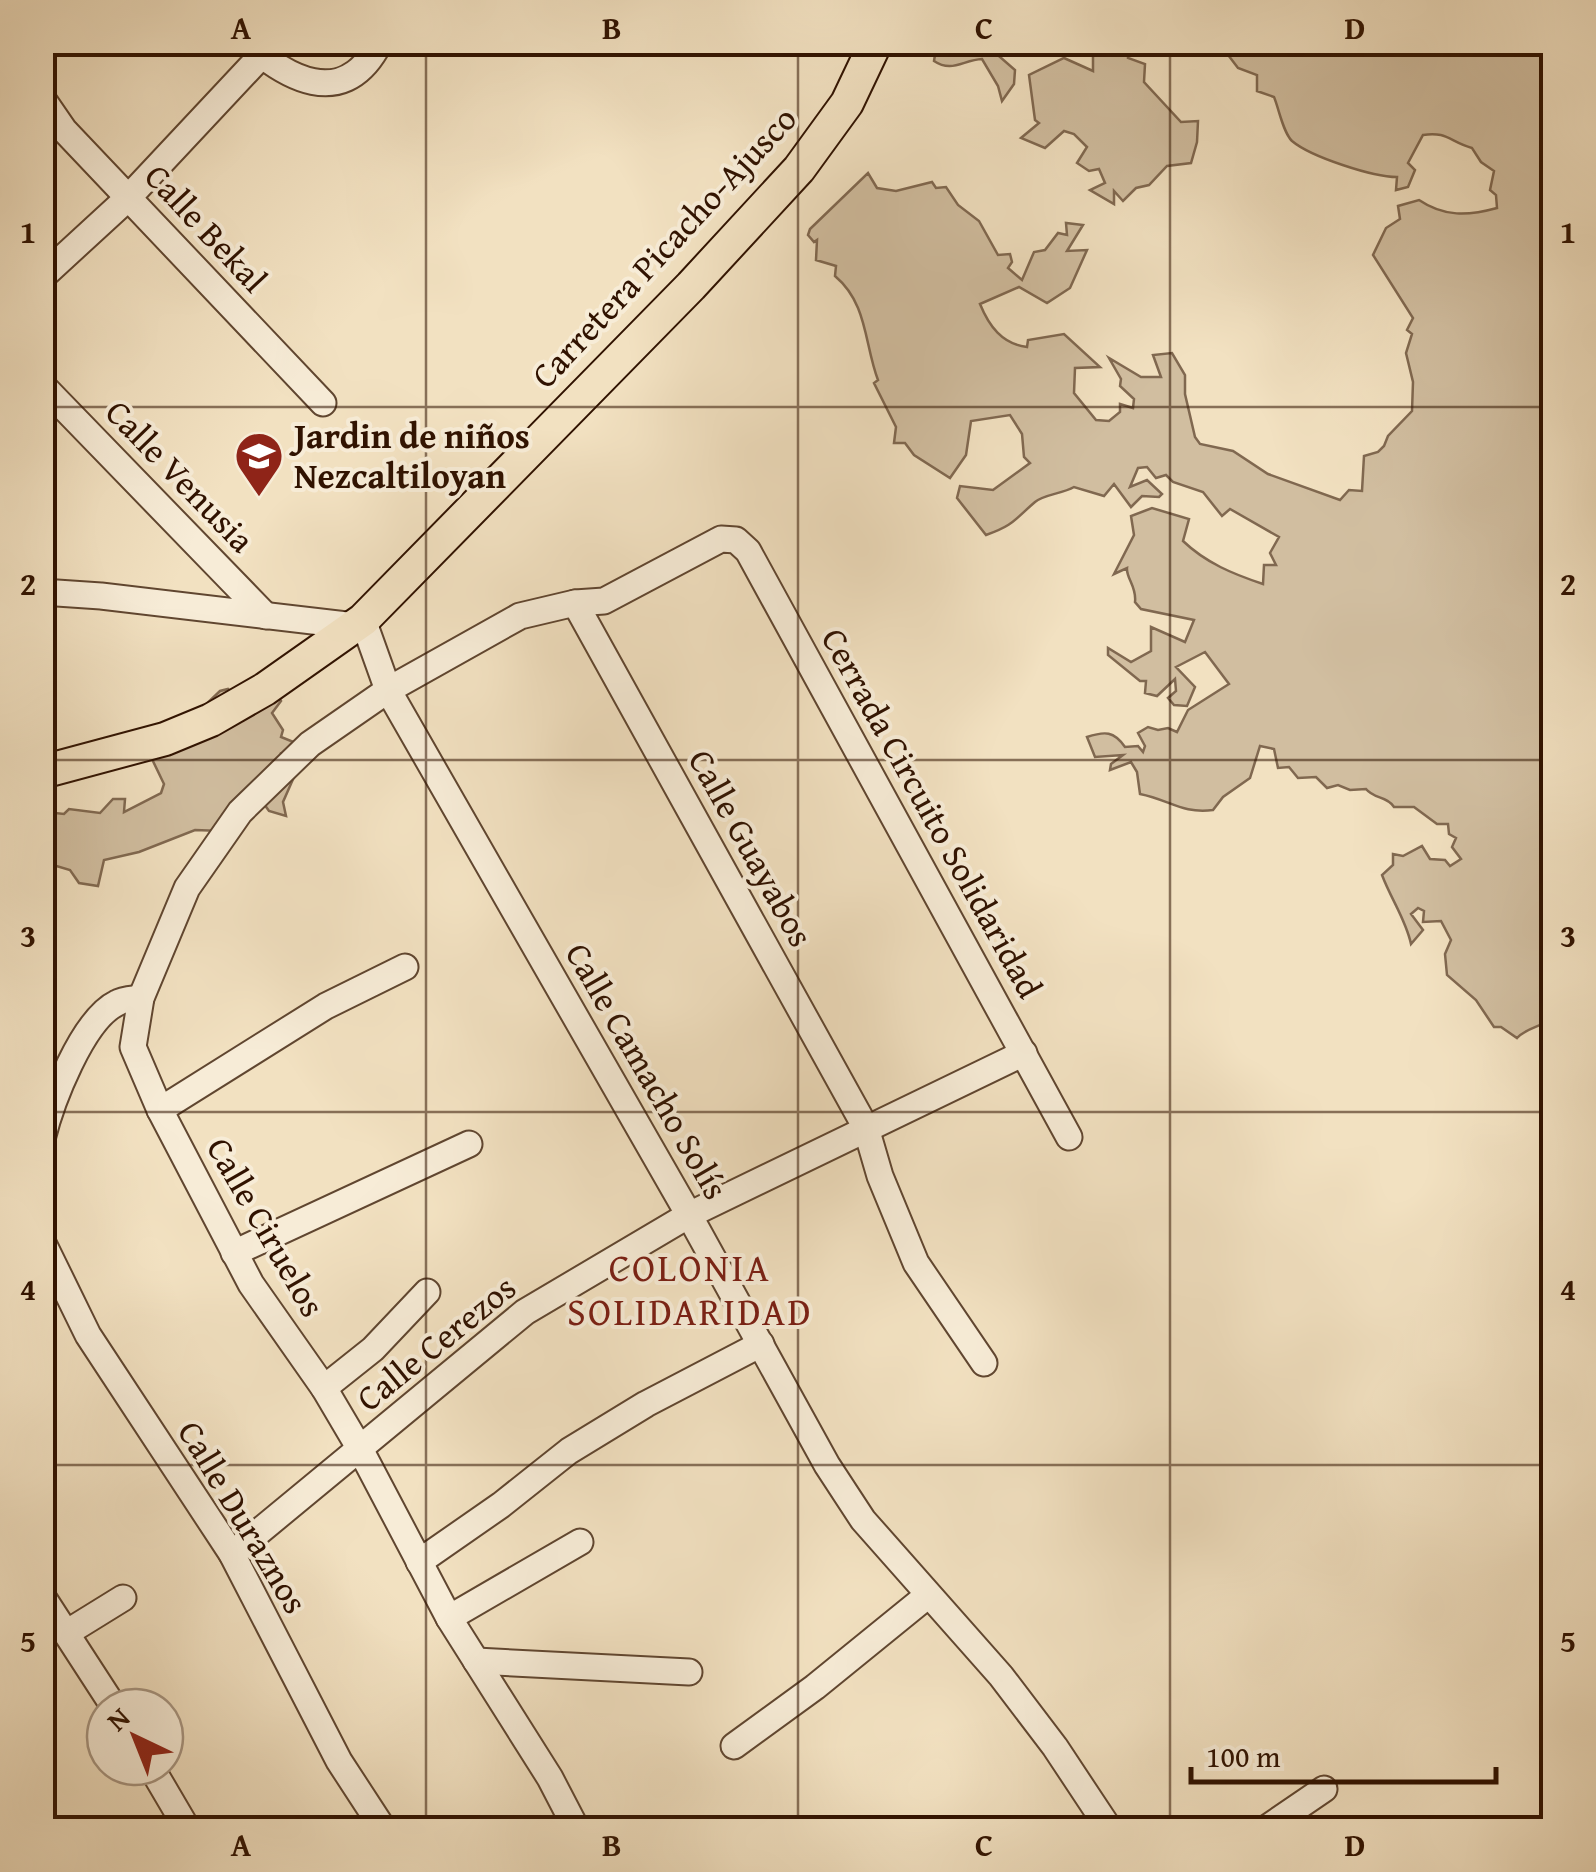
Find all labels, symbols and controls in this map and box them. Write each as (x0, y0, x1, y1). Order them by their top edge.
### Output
text: A (231, 4, 252, 51)
text: B (602, 4, 622, 51)
text: C (975, 4, 993, 51)
text: D (1345, 4, 1365, 51)
street label: Carretera Picacho-Ajusco (519, 94, 808, 399)
street label: Calle Bekal (133, 152, 280, 304)
text: 1 (20, 208, 36, 255)
text: 1 (1560, 208, 1576, 255)
street label: Calle Venusia (94, 388, 267, 564)
place label: Jardin de niños Nezcaltiloyan (289, 410, 530, 501)
school or university icon: Jardin de niños Nezcaltiloyan (233, 430, 285, 498)
text: 2 (20, 560, 36, 607)
text: 2 (1560, 560, 1576, 607)
street label: Cerrada Circuito Solidaridad (809, 618, 1056, 1007)
street label: Calle Guayabos (676, 740, 827, 956)
text: 3 (20, 912, 36, 959)
text: 3 (1560, 912, 1576, 959)
street label: Calle Camacho Solís (553, 933, 742, 1209)
street label: Calle Ciruelos (194, 1128, 338, 1326)
district label: COLONIA SOLIDARIDAD (567, 1239, 813, 1339)
street label: Calle Cerezos (345, 1262, 526, 1423)
text: 4 (20, 1265, 36, 1312)
text: 4 (1560, 1265, 1576, 1312)
street label: Calle Duraznos (166, 1411, 321, 1623)
text: 5 (20, 1617, 36, 1664)
text: 5 (1560, 1617, 1576, 1664)
north arrow (85, 1687, 185, 1787)
text: N (97, 1697, 139, 1740)
scale bar (1191, 1722, 1496, 1784)
text: 100 m (1206, 1734, 1281, 1778)
text: A (231, 1821, 252, 1868)
text: B (602, 1821, 622, 1868)
text: C (975, 1821, 993, 1868)
text: D (1345, 1821, 1365, 1868)

